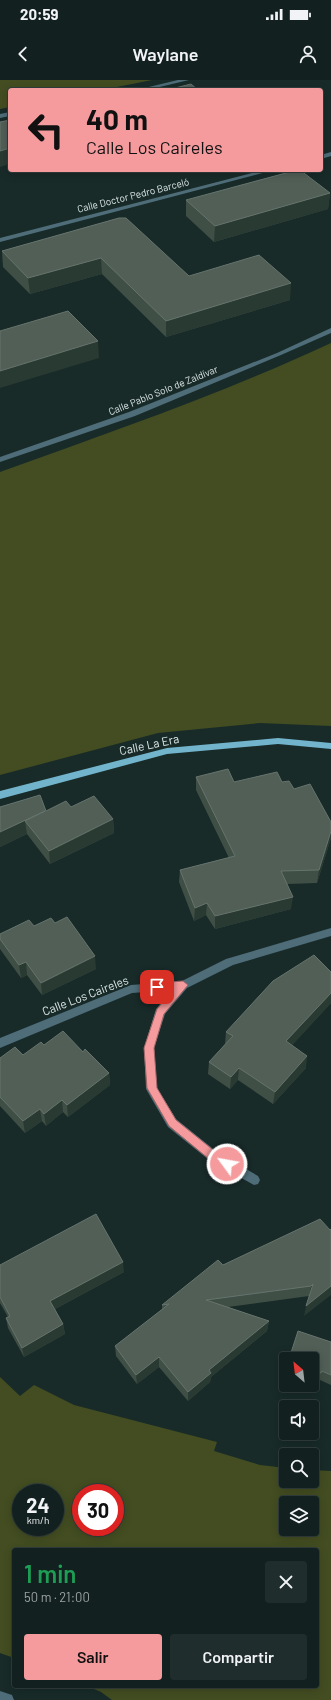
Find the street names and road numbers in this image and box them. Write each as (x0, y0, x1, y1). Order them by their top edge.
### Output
street label: Calle Doctor Pedro Barceló (76, 175, 190, 215)
street label: Calle Pablo Solo de Zaldívar (107, 362, 220, 417)
street label: Calle La Era (118, 731, 180, 757)
street label: Calle Los Caireles (40, 972, 130, 1018)

